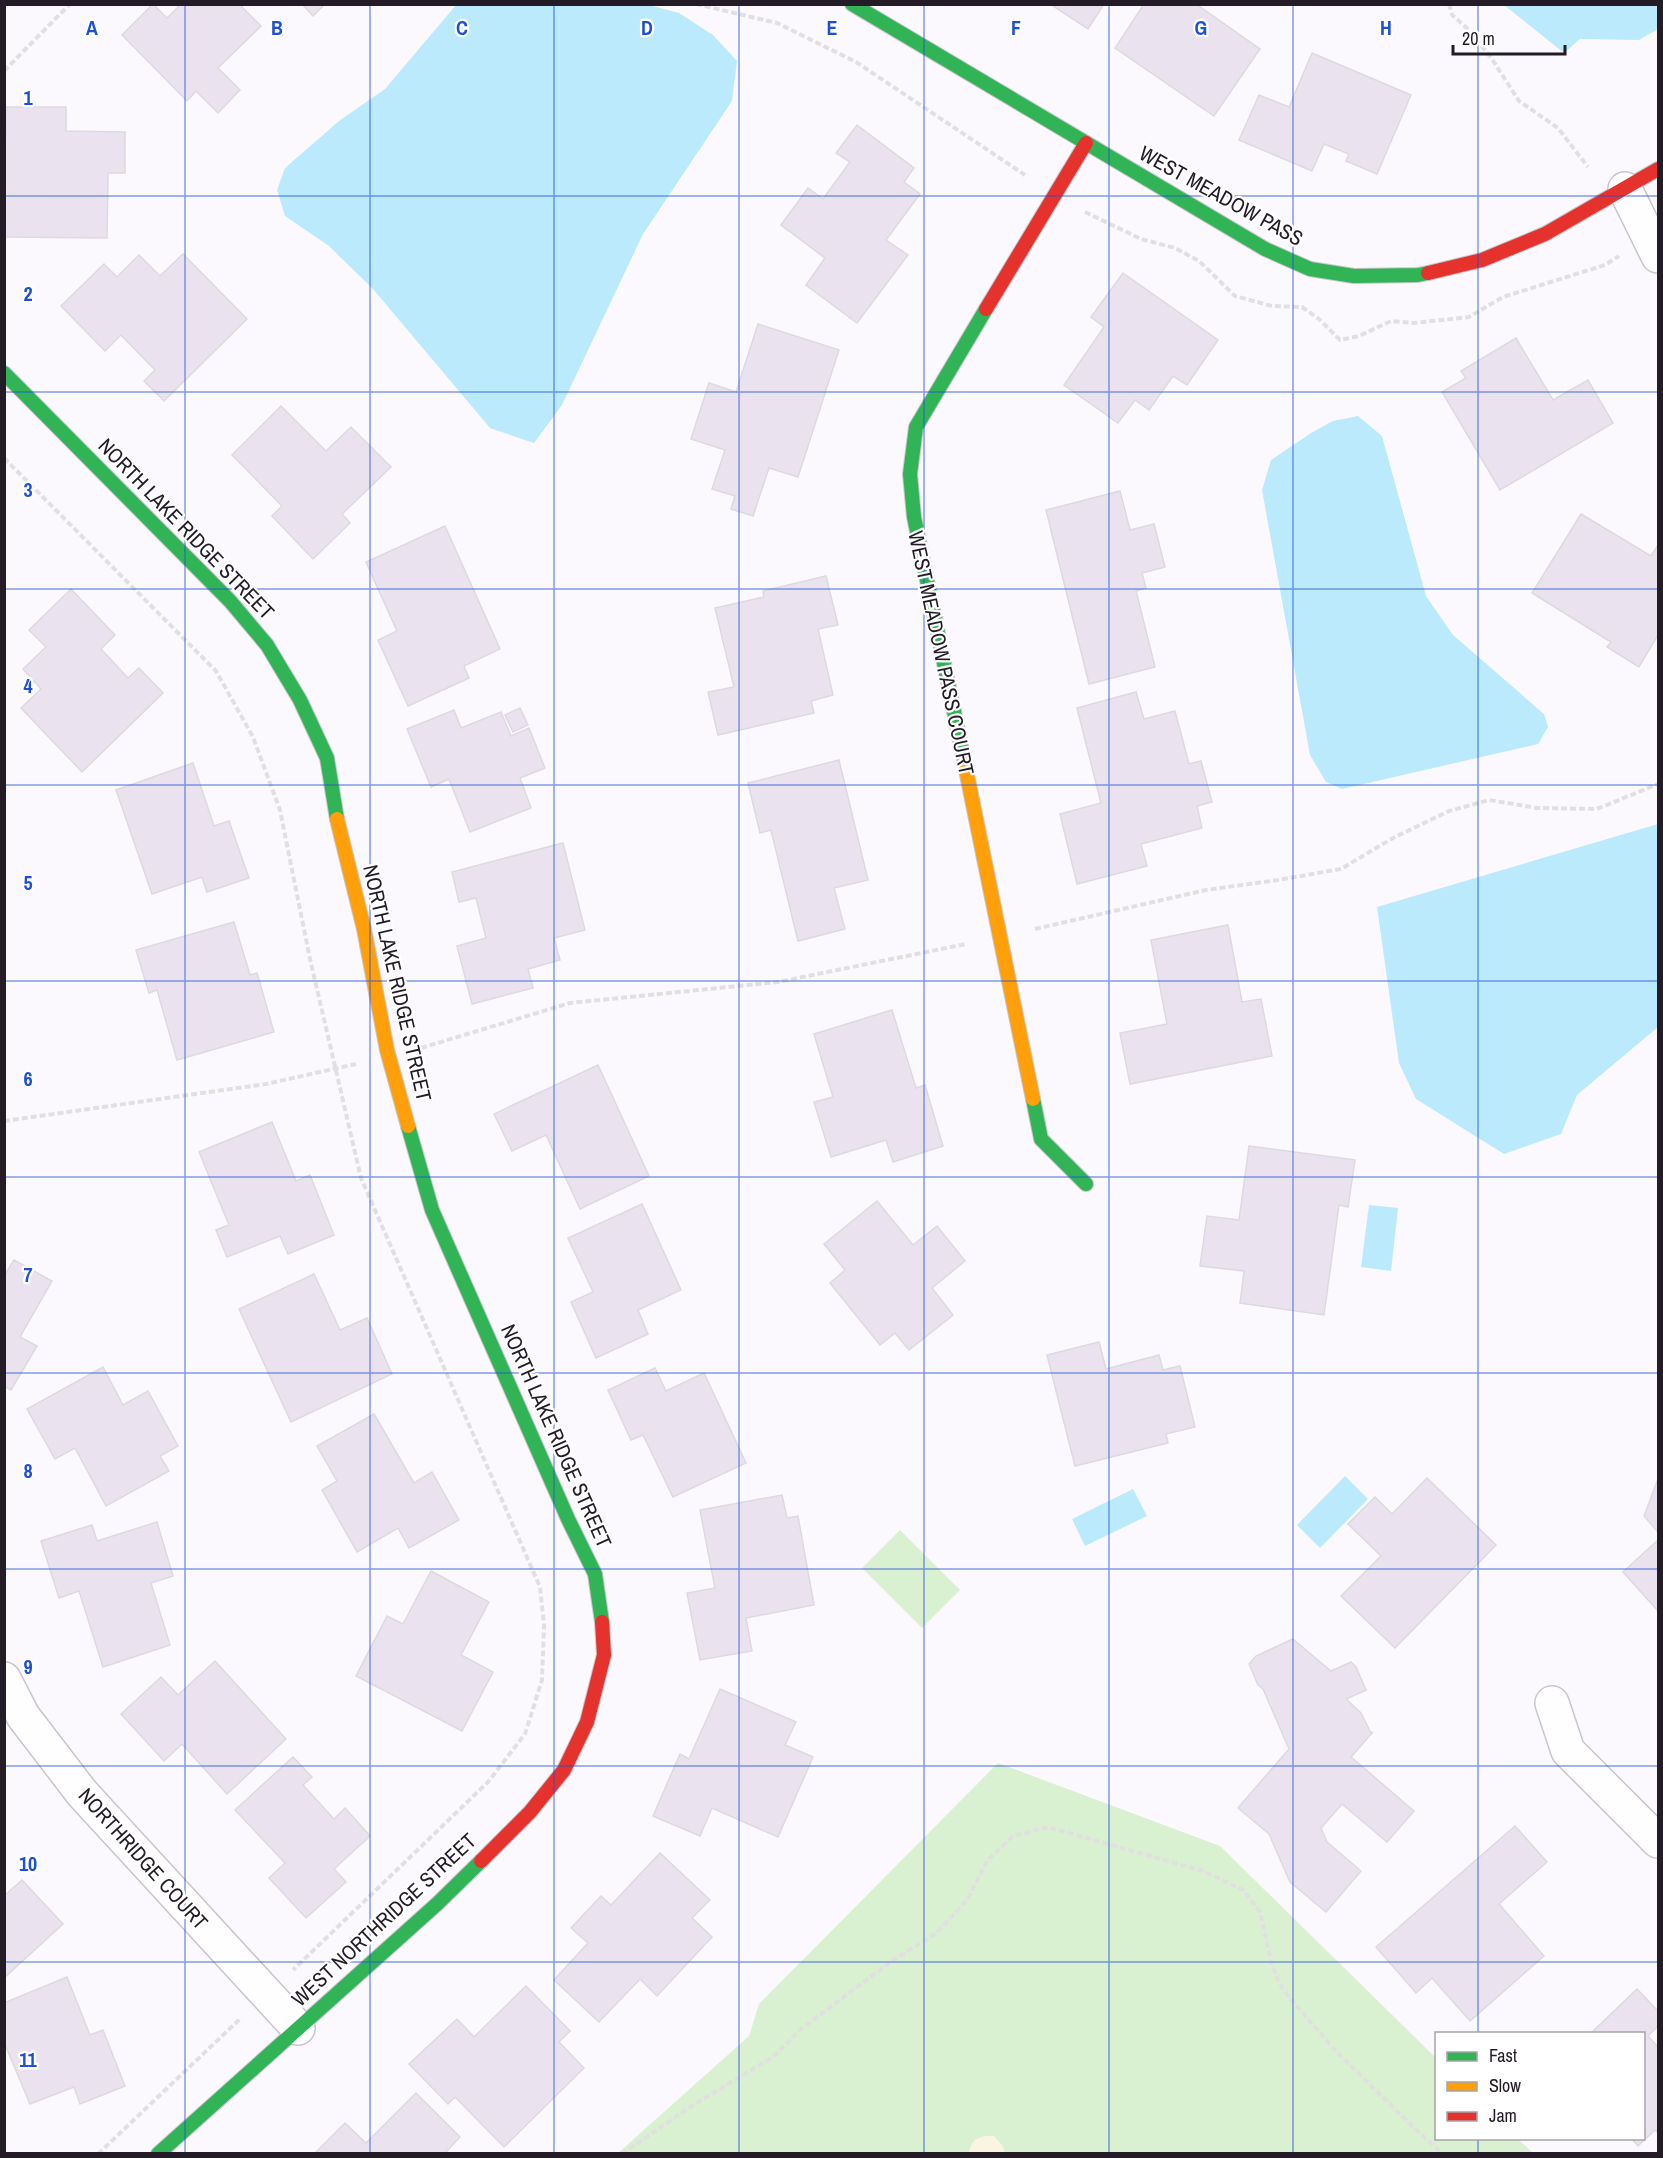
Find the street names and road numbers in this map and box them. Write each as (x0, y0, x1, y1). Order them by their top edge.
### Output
street label: WEST MEADOW PASS (1134, 138, 1308, 253)
street label: NORTH LAKE RIDGE STREET (92, 432, 281, 626)
street label: WEST MEADOW PASS COURT (901, 528, 982, 778)
street label: NORTH LAKE RIDGE STREET (356, 862, 439, 1104)
street label: NORTH LAKE RIDGE STREET (494, 1319, 619, 1553)
street label: NORTHRIDGE COURT (72, 1782, 215, 1936)
street label: WEST NORTHRIDGE STREET (285, 1826, 483, 2013)

